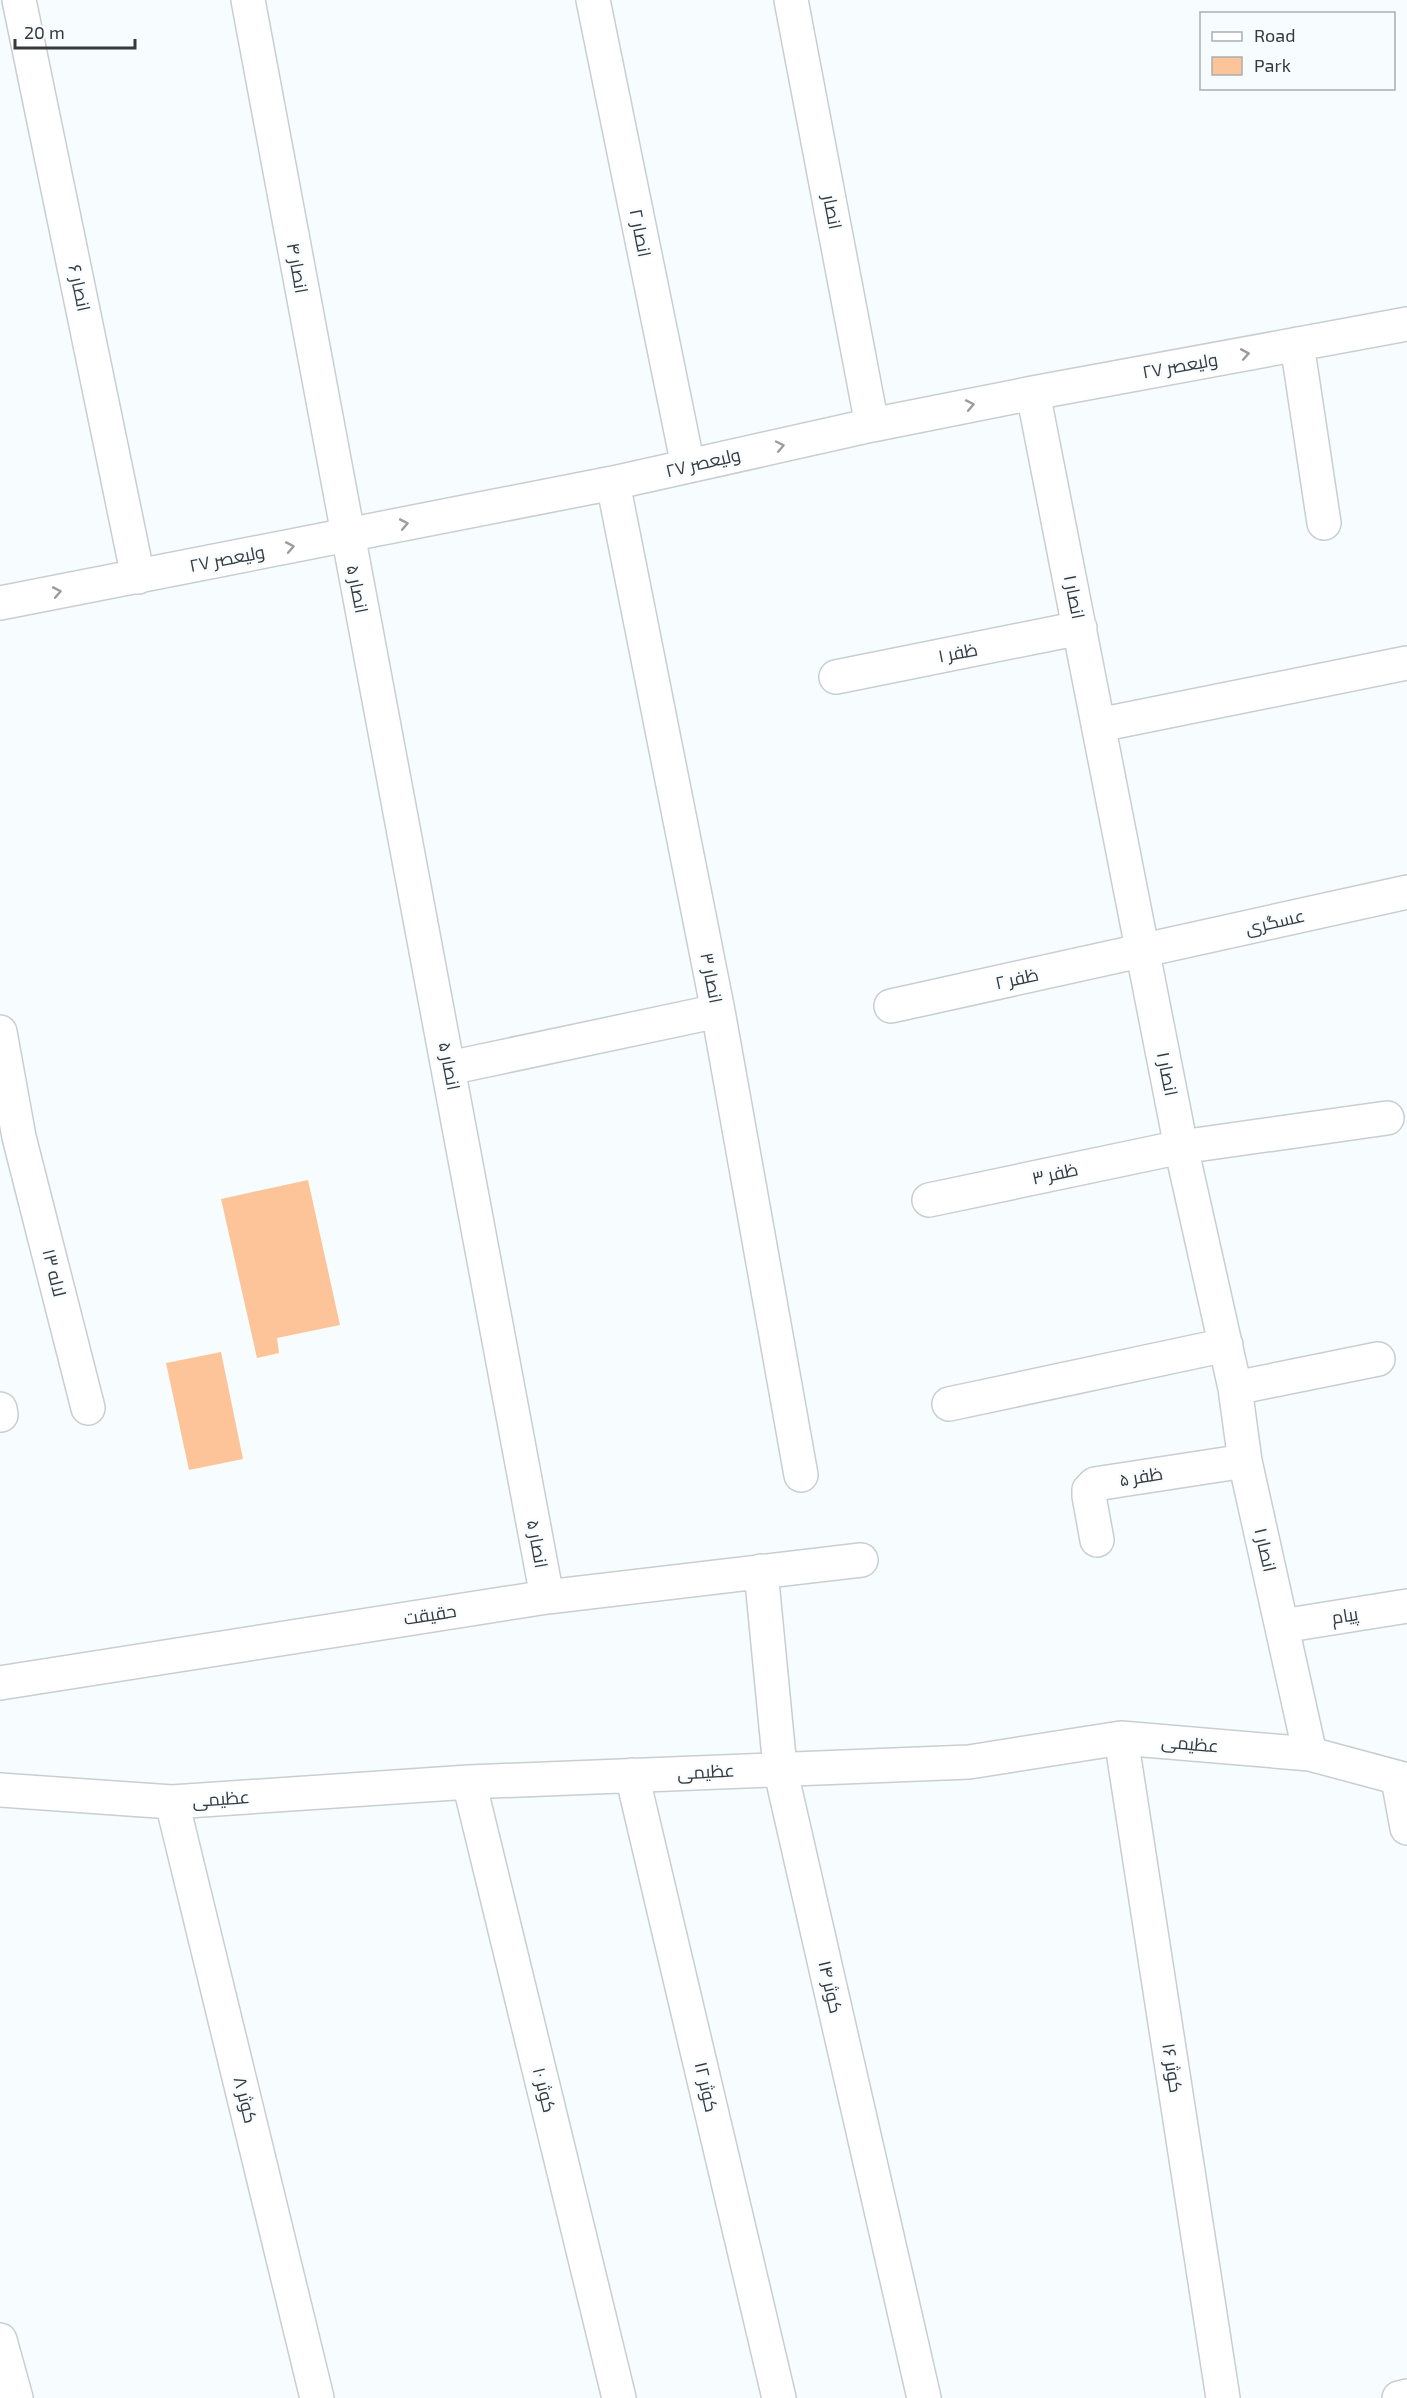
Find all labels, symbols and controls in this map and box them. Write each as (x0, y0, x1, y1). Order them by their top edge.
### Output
scale bar (15, 12, 135, 50)
legend (1200, 12, 1395, 90)
text: 20 m (24, 21, 65, 43)
text: Road (1254, 24, 1295, 46)
text: Park (1254, 54, 1291, 76)
street label: انصار (818, 192, 847, 231)
street label: انصار ۲ (625, 207, 656, 259)
street label: انصار ۴ (282, 241, 313, 295)
street label: انصار ۶ (63, 262, 96, 314)
street label: ولیعصر ۲۷ (1140, 348, 1220, 383)
one-way arrow (1239, 348, 1249, 361)
one-way arrow (965, 399, 975, 412)
one-way arrow (774, 440, 784, 453)
street label: ولیعصر ۲۷ (663, 443, 743, 482)
one-way arrow (398, 518, 408, 531)
street label: ولیعصر ۲۷ (187, 540, 267, 577)
one-way arrow (285, 541, 295, 554)
street label: انصار ۵ (342, 563, 373, 615)
street label: انصار ۱ (1059, 573, 1090, 621)
one-way arrow (52, 586, 62, 599)
street label: ظفر ۱ (936, 637, 980, 668)
street label: عسگری (1243, 904, 1307, 940)
street label: انصار ۳ (695, 951, 728, 1005)
street label: ظفر ۲ (993, 963, 1041, 994)
street label: انصار ۵ (434, 1040, 465, 1092)
street label: انصار ۱ (1152, 1050, 1183, 1098)
street label: ظفر ۳ (1030, 1157, 1080, 1190)
street label: لاله ۱۳ (38, 1246, 72, 1299)
street label: ظفر ۵ (1117, 1462, 1165, 1491)
street label: انصار ۵ (522, 1518, 553, 1570)
street label: انصار ۱ (1249, 1526, 1282, 1574)
street label: حقیقت (402, 1599, 458, 1629)
street label: پیام (1330, 1602, 1360, 1630)
street label: عظیمی (1160, 1730, 1220, 1757)
street label: عظیمی (677, 1759, 735, 1784)
street label: عظیمی (191, 1785, 250, 1812)
street label: کوثر ۱۴ (813, 1958, 848, 2015)
street label: کوثر ۱۶ (1157, 2041, 1188, 2094)
street label: کوثر ۱۲ (690, 2059, 723, 2114)
street label: کوثر ۱۰ (528, 2065, 561, 2115)
street label: کوثر ۸ (229, 2074, 262, 2126)

